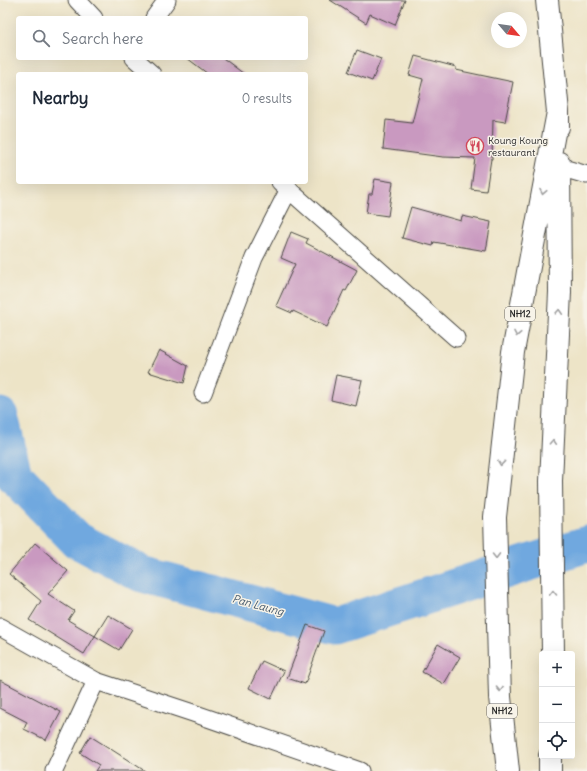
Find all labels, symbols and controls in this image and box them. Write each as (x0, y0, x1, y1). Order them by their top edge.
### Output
north arrow (491, 12, 527, 48)
search box (16, 16, 308, 60)
icon: search (30, 27, 52, 49)
text: Search here (62, 29, 143, 48)
text: Nearby (32, 87, 88, 109)
text: 0 results (242, 90, 292, 107)
place label: Koung Koung restaurant (488, 134, 548, 159)
restaurant icon: Koung Koung restaurant (465, 136, 485, 156)
one-way arrow (539, 189, 548, 195)
road number: NH12 (505, 307, 535, 321)
one-way arrow (554, 309, 563, 315)
one-way arrow (513, 331, 521, 337)
one-way arrow (549, 439, 557, 445)
one-way arrow (497, 460, 506, 466)
one-way arrow (492, 553, 500, 559)
one-way arrow (549, 590, 557, 596)
water label: Pan Laung (231, 591, 286, 619)
map controls (539, 651, 575, 759)
button: + (539, 651, 575, 687)
one-way arrow (496, 686, 504, 692)
button: − (539, 687, 575, 723)
road number: NH12 (487, 704, 517, 718)
button: locate (539, 723, 575, 759)

